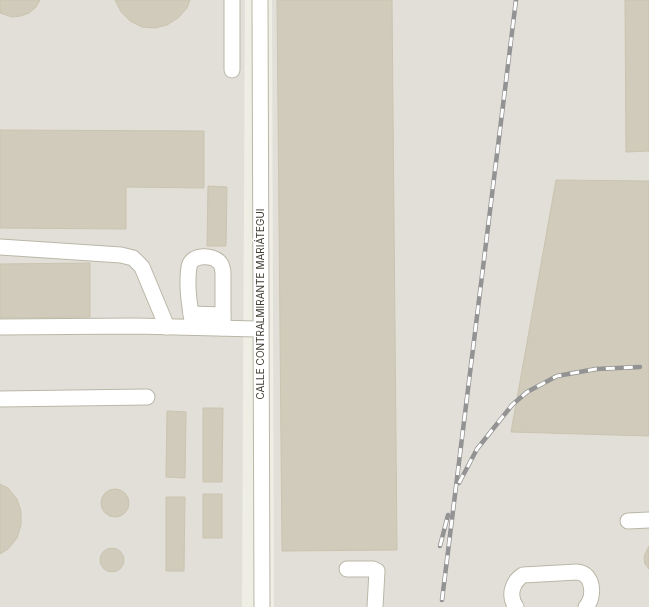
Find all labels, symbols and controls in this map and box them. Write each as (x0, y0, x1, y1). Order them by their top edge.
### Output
street label: CALLE CONTRALMIRANTE MARIÁTEGUI (253, 208, 266, 400)

